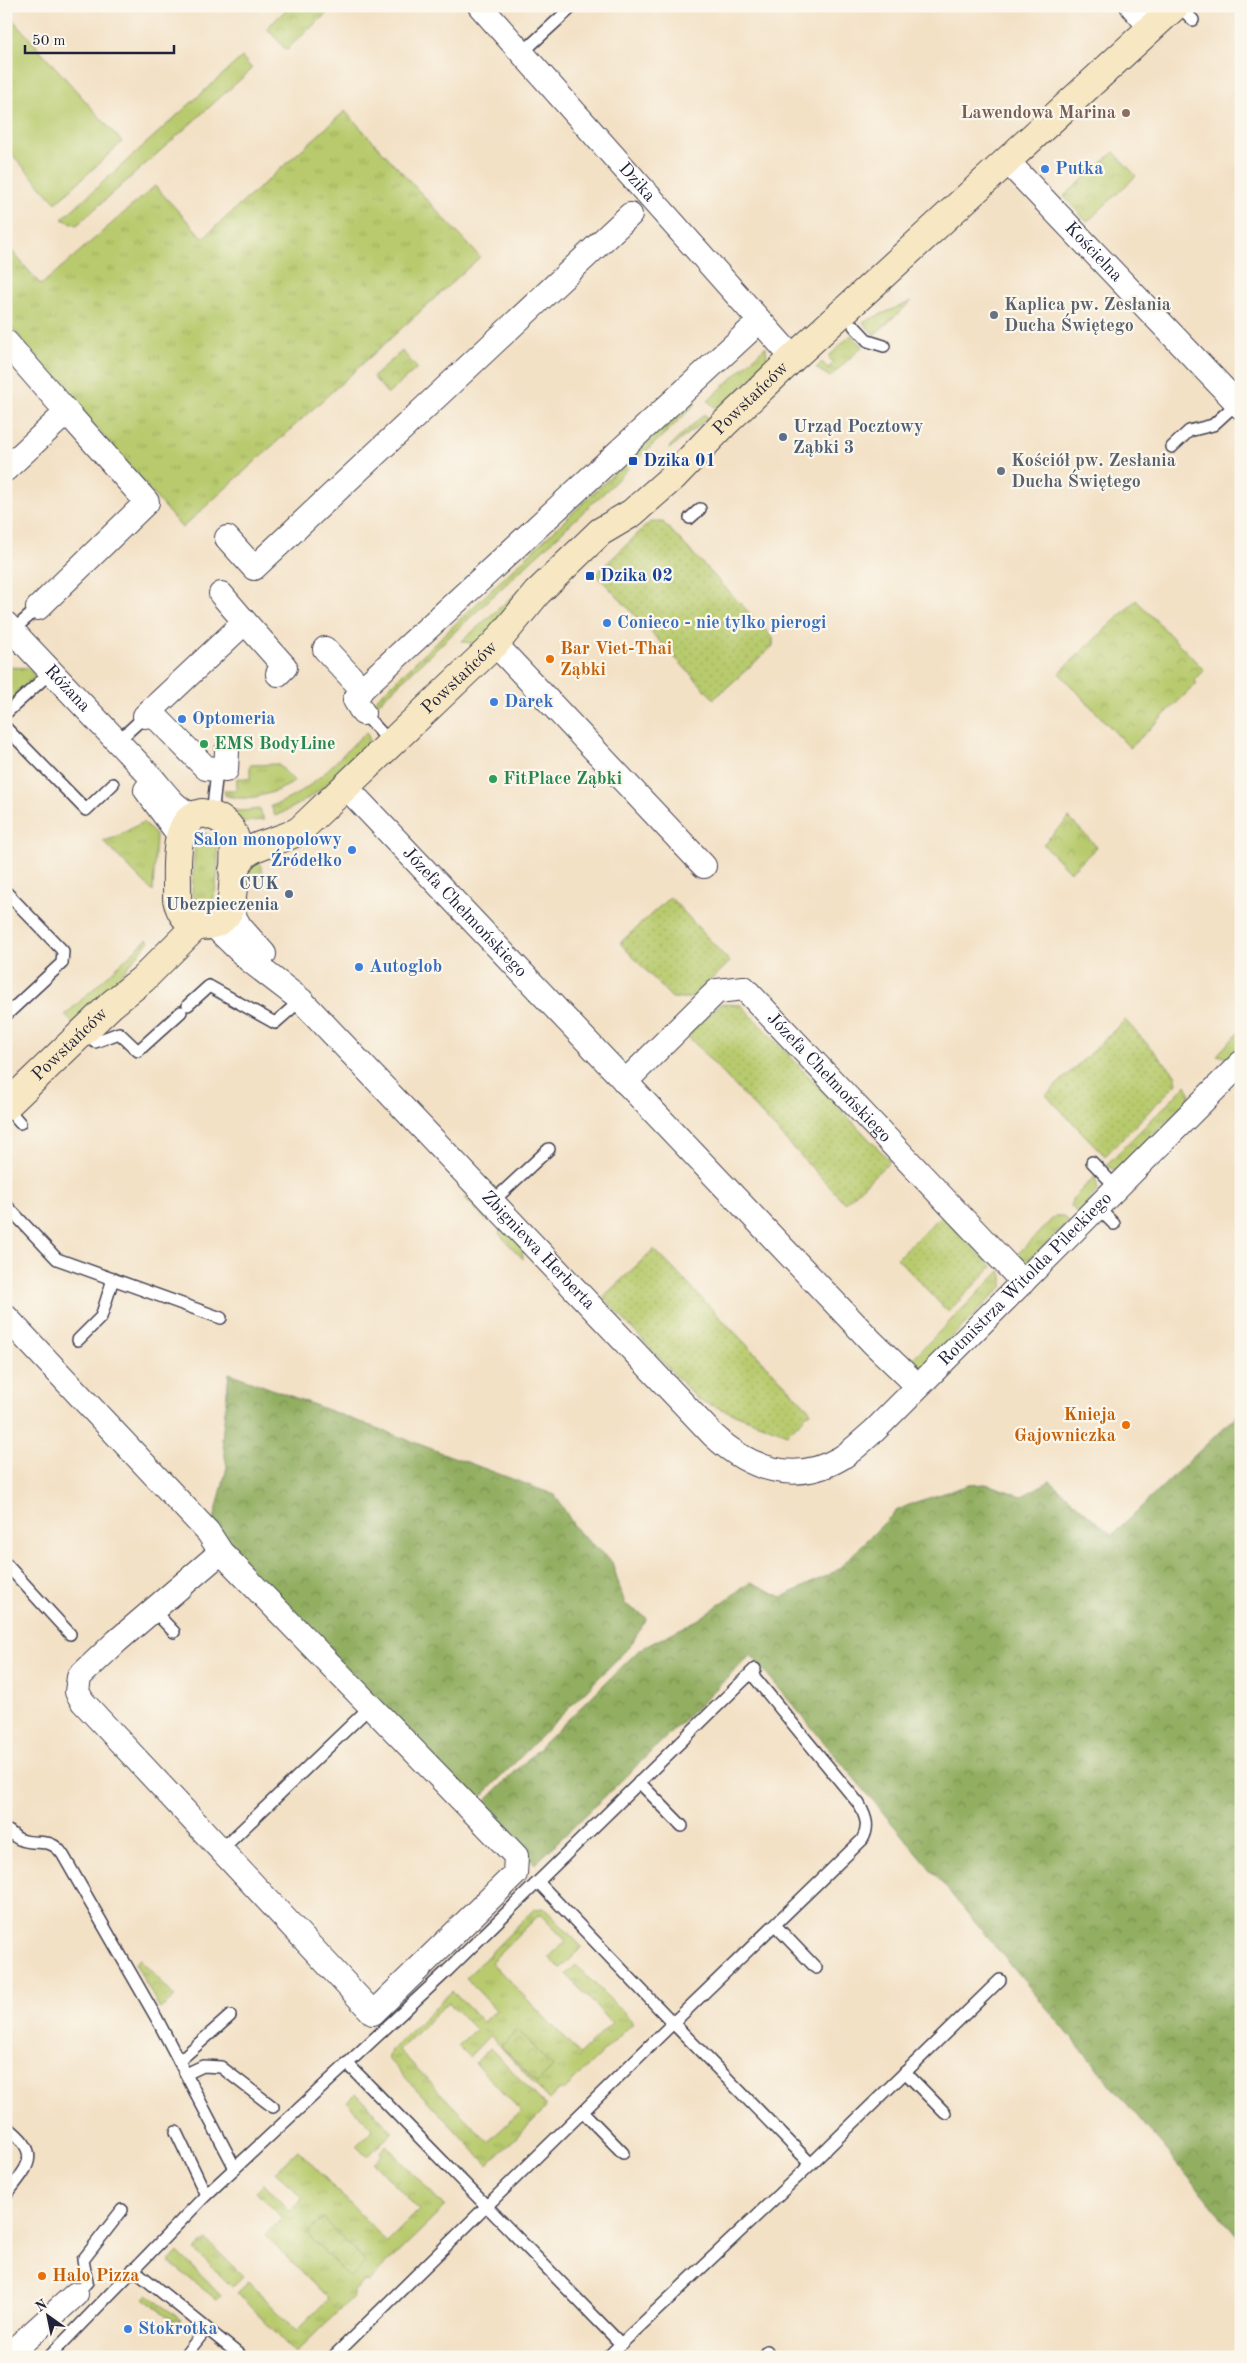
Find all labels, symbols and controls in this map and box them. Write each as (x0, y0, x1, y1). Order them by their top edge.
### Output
scale bar (25, 22, 174, 54)
text: 50 m (32, 34, 66, 49)
place label: Lawendowa Marina (960, 104, 1116, 122)
marker: Lawendowa Marina (1120, 107, 1132, 119)
street label: Dzika (615, 160, 659, 205)
place label: Putka (1055, 160, 1103, 178)
marker: Putka (1039, 163, 1051, 175)
street label: Kościelna (1061, 219, 1126, 285)
place label: Kaplica pw. Zesłania Ducha Świętego (1004, 296, 1171, 335)
marker: Kaplica pw. Zesłania Ducha Świętego (988, 309, 1000, 321)
street label: Powstańców (710, 358, 792, 438)
place label: Urząd Pocztowy Ząbki 3 (793, 418, 923, 457)
marker: Urząd Pocztowy Ząbki 3 (777, 431, 789, 443)
place label: Dzika 01 (643, 452, 716, 470)
place label: Kościół pw. Zesłania Ducha Świętego (1011, 452, 1176, 491)
marker: Dzika 01 (627, 455, 639, 467)
marker: Kościół pw. Zesłania Ducha Świętego (995, 465, 1007, 477)
place label: Dzika 02 (600, 567, 673, 585)
marker: Dzika 02 (584, 570, 596, 582)
place label: Conieco - nie tylko pierogi (617, 614, 826, 632)
marker: Conieco - nie tylko pierogi (601, 617, 613, 629)
street label: Powstańców (418, 638, 501, 718)
place label: Bar Viet-Thai Ząbki (560, 640, 672, 679)
marker: Bar Viet-Thai Ząbki (544, 653, 556, 665)
street label: Różana (41, 662, 94, 716)
place label: Darek (504, 693, 554, 711)
marker: Darek (488, 696, 500, 708)
place label: Optomeria (192, 710, 275, 728)
marker: Optomeria (176, 713, 188, 725)
place label: EMS BodyLine (214, 735, 336, 753)
marker: EMS BodyLine (198, 738, 210, 750)
place label: FitPlace Ząbki (503, 770, 622, 788)
marker: FitPlace Ząbki (487, 773, 499, 785)
place label: Salon monopolowy Źródełko (193, 831, 342, 870)
marker: Salon monopolowy Źródełko (346, 844, 358, 856)
street label: Józefa Chełmońskiego (399, 844, 530, 981)
place label: CUK Ubezpieczenia (165, 875, 279, 914)
marker: CUK Ubezpieczenia (283, 888, 295, 900)
place label: Autoglob (369, 958, 442, 976)
marker: Autoglob (353, 961, 365, 973)
street label: Powstańców (29, 1004, 111, 1084)
street label: Józefa Chełmońskiego (763, 1009, 895, 1146)
street label: Zbigniewa Herberta (478, 1188, 598, 1313)
street label: Rotmistrza Witolda Pileckiego (935, 1189, 1115, 1369)
place label: Knieja Gajowniczka (1014, 1406, 1116, 1445)
marker: Knieja Gajowniczka (1120, 1419, 1132, 1431)
place label: Halo Pizza (52, 2267, 139, 2285)
marker: Halo Pizza (36, 2270, 48, 2282)
north arrow (22, 2290, 72, 2340)
text: N (33, 2297, 50, 2315)
place label: Stokrotka (138, 2320, 218, 2338)
marker: Stokrotka (122, 2323, 134, 2335)

